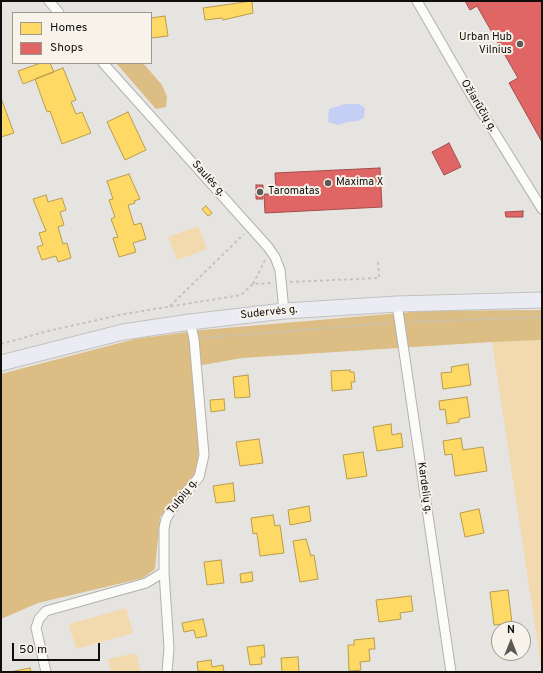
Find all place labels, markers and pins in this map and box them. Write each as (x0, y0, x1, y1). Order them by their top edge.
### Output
place label: Urban Hub Vilnius (459, 31, 512, 57)
marker: Urban Hub Vilnius (515, 39, 525, 49)
place label: Maxima X (336, 176, 383, 190)
marker: Maxima X (323, 178, 333, 188)
place label: Taromatas (268, 185, 320, 199)
marker: Taromatas (255, 187, 265, 197)

